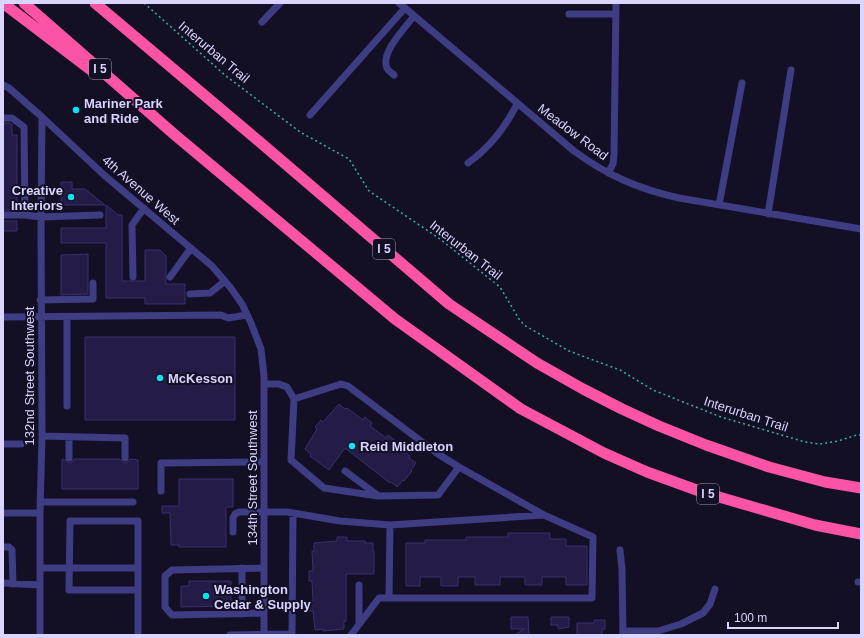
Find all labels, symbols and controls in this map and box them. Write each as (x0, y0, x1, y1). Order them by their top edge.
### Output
street label: Interurban Trail (176, 18, 252, 86)
road number: I 5 (89, 59, 111, 79)
place label: Mariner Park and Ride (84, 96, 164, 126)
street label: Meadow Road (535, 101, 611, 163)
marker: Mariner Park and Ride (71, 105, 81, 115)
street label: 4th Avenue West (99, 152, 183, 228)
place label: Creative Interiors (11, 183, 63, 213)
marker: Creative Interiors (66, 192, 76, 202)
street label: Interurban Trail (427, 217, 505, 283)
road number: I 5 (373, 239, 395, 259)
street label: 132nd Street Southwest (22, 306, 37, 445)
place label: McKesson (168, 371, 233, 386)
marker: McKesson (155, 373, 165, 383)
street label: Interurban Trail (702, 393, 790, 435)
street label: 134th Street Southwest (245, 410, 260, 546)
place label: Reid Middleton (360, 439, 453, 454)
marker: Reid Middleton (347, 441, 357, 451)
road number: I 5 (697, 484, 719, 504)
place label: Washington Cedar & Supply (214, 582, 312, 612)
marker: Washington Cedar & Supply (201, 591, 211, 601)
scale bar (728, 604, 838, 630)
text: 100 m (734, 611, 767, 625)

